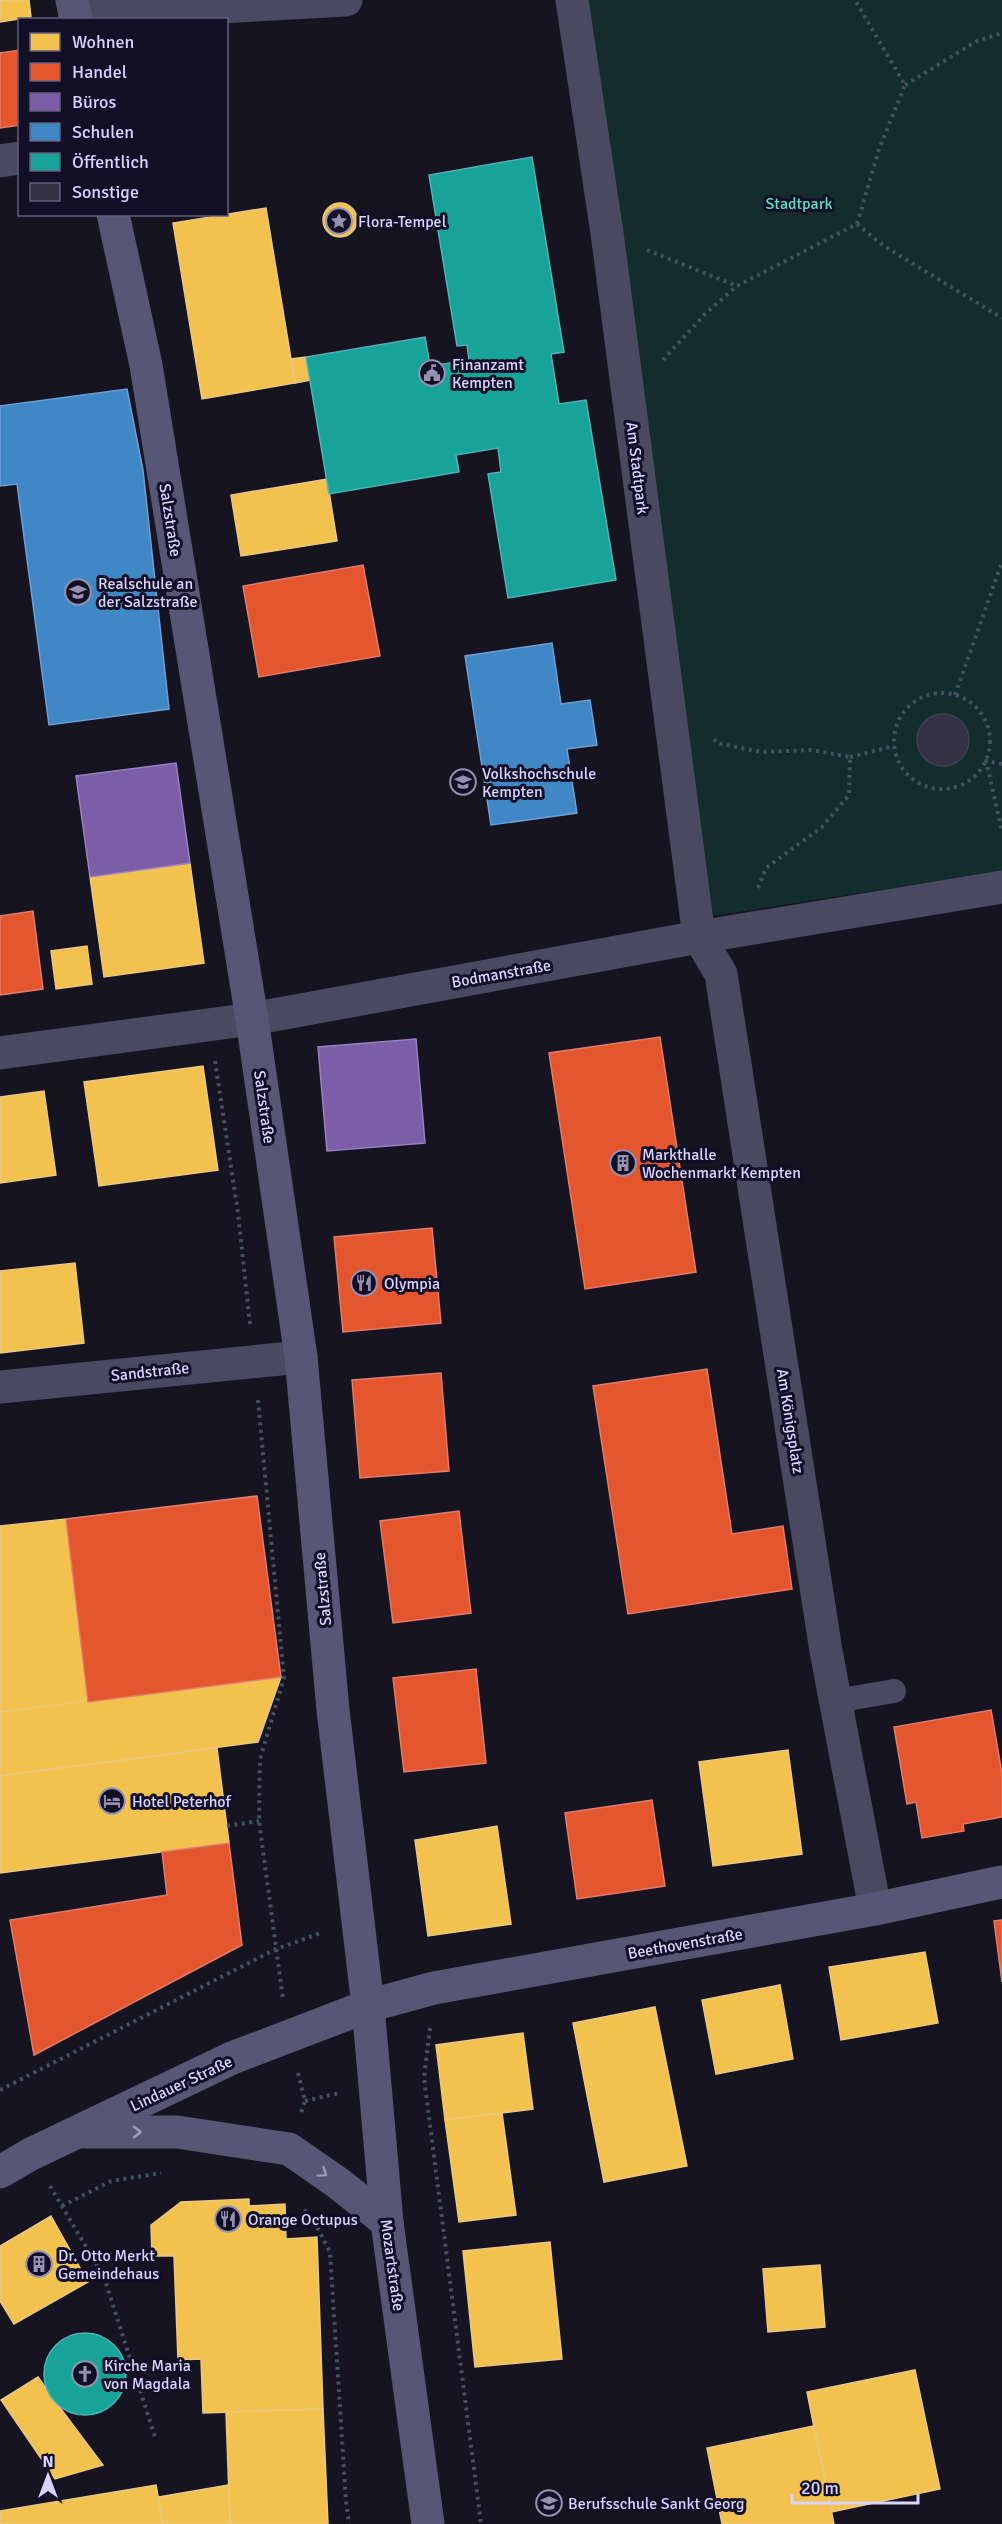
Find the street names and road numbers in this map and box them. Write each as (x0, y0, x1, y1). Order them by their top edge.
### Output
street label: Am Stadtpark (621, 421, 653, 516)
street label: Salzstraße (154, 482, 186, 558)
street label: Bodmanstraße (450, 955, 552, 993)
street label: Salzstraße (249, 1069, 279, 1145)
street label: Sandstraße (110, 1358, 190, 1386)
street label: Am Königsplatz (772, 1367, 808, 1475)
street label: Salzstraße (310, 1551, 336, 1626)
street label: Beethovenstraße (626, 1924, 744, 1964)
street label: Lindauer Straße (127, 2052, 236, 2116)
street label: Mozartstraße (376, 2218, 408, 2312)

